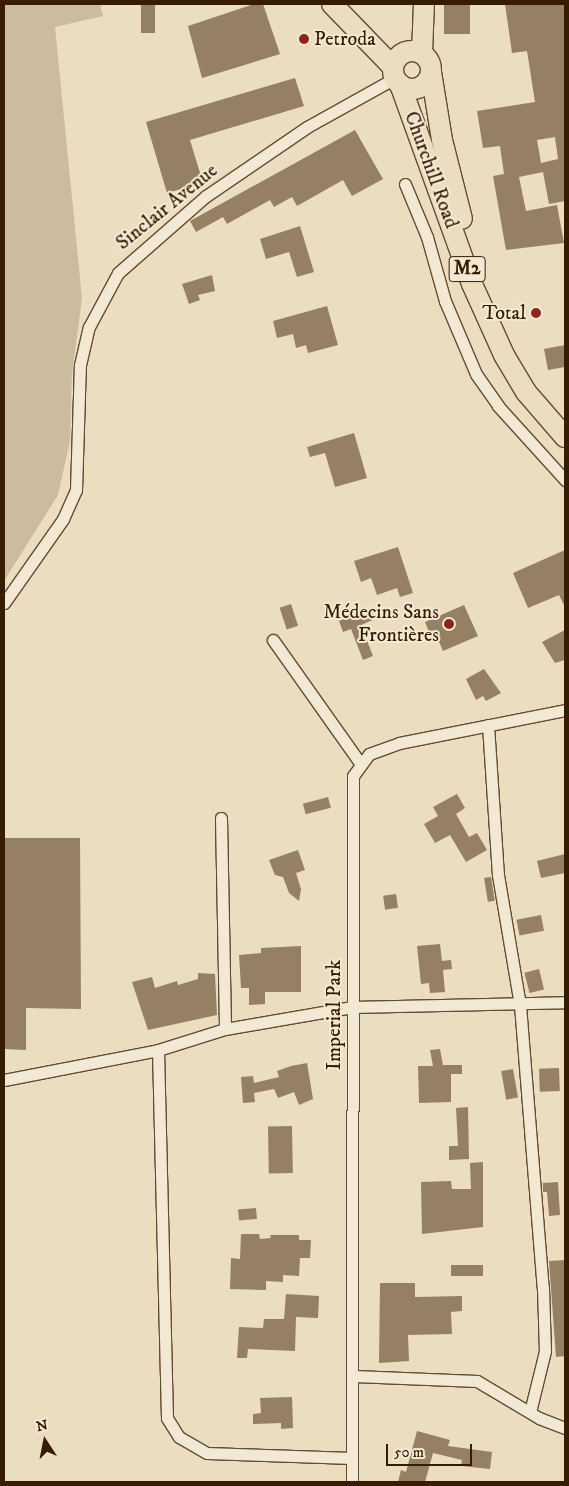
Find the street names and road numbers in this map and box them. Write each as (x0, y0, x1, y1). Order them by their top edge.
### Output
street label: Churchill Road (399, 108, 463, 232)
street label: Sinclair Avenue (111, 159, 223, 255)
road number: M2 (448, 252, 486, 286)
street label: Imperial Park (322, 960, 346, 1070)

